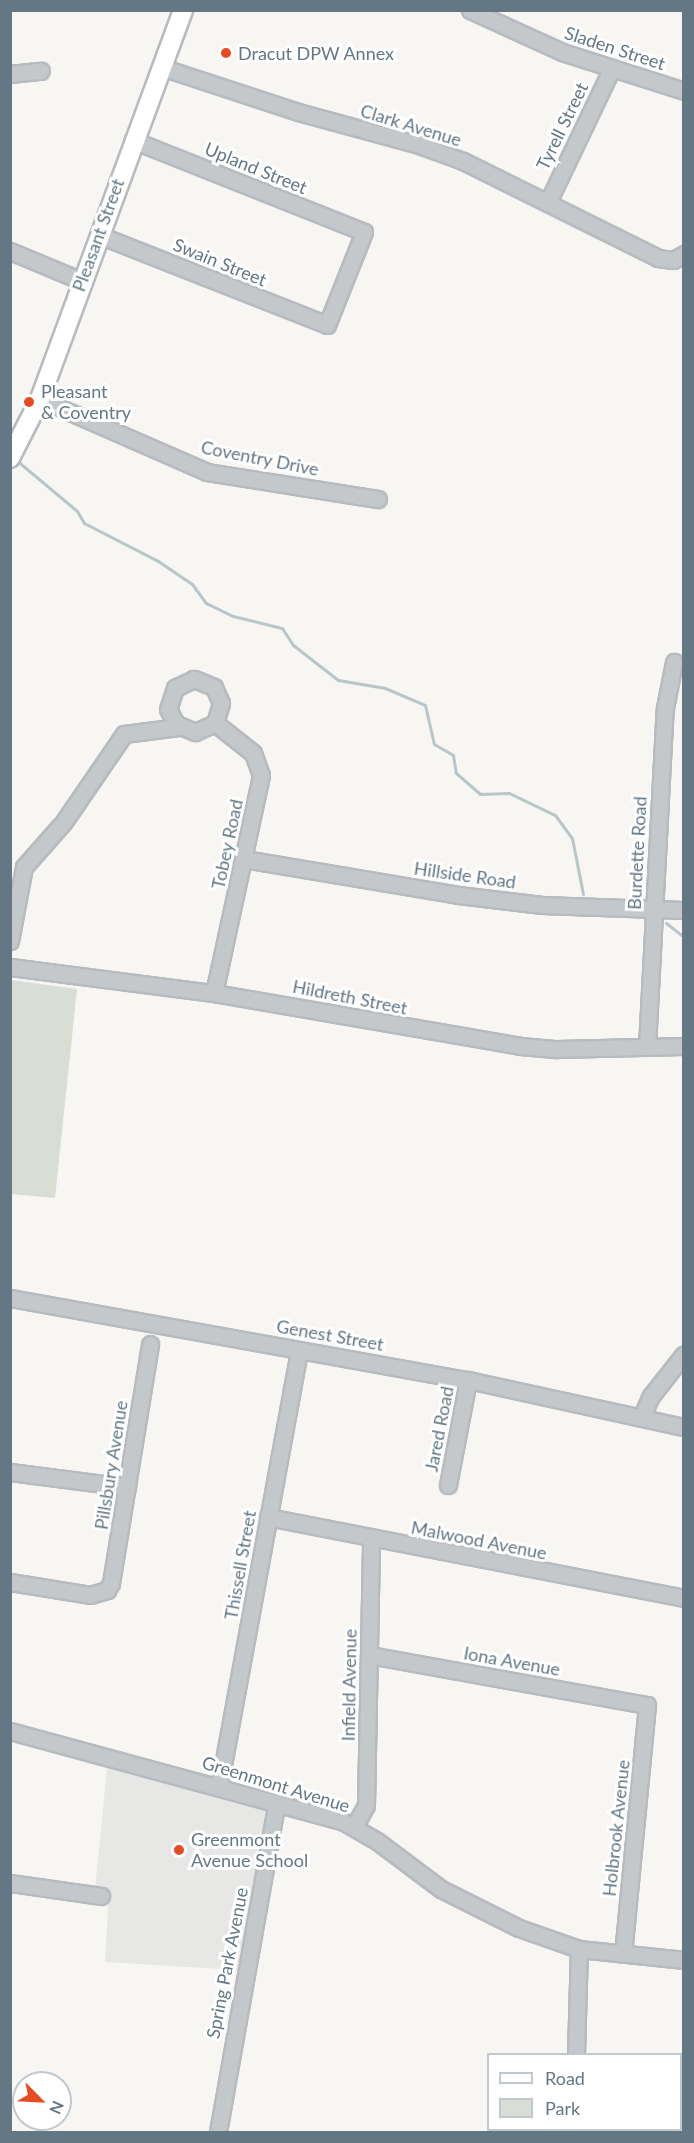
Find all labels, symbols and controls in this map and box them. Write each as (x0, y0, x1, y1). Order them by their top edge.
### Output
street label: Sladen Street (562, 22, 668, 74)
place label: Dracut DPW Annex (238, 42, 395, 64)
marker: Dracut DPW Annex (219, 46, 233, 60)
street label: Tyrell Street (532, 79, 592, 173)
street label: Clark Avenue (358, 99, 464, 151)
street label: Upland Street (202, 138, 310, 198)
street label: Pleasant Street (68, 176, 128, 294)
street label: Swain Street (170, 233, 270, 291)
place label: Pleasant & Coventry (41, 381, 131, 424)
marker: Pleasant & Coventry (22, 395, 36, 409)
street label: Coventry Drive (199, 436, 321, 480)
street label: Burdette Road (623, 796, 651, 910)
street label: Tobey Road (207, 797, 247, 891)
street label: Hillside Road (413, 857, 517, 893)
street label: Hildreth Street (291, 975, 409, 1019)
street label: Genest Street (275, 1315, 385, 1355)
street label: Jared Road (420, 1384, 458, 1474)
street label: Pillsbury Avenue (90, 1398, 132, 1532)
street label: Thissell Street (220, 1509, 260, 1621)
street label: Malwood Avenue (409, 1516, 549, 1564)
street label: Infield Avenue (337, 1628, 361, 1742)
street label: Iona Avenue (462, 1642, 562, 1680)
street label: Greenmont Avenue (199, 1751, 353, 1817)
street label: Holbrook Avenue (598, 1758, 634, 1898)
place label: Greenmont Avenue School (191, 1829, 308, 1872)
marker: Greenmont Avenue School (172, 1843, 186, 1857)
street label: Spring Park Avenue (202, 1885, 252, 2041)
legend (487, 2053, 682, 2131)
text: Road (545, 2067, 585, 2089)
north arrow (12, 2071, 72, 2131)
text: Park (545, 2097, 580, 2119)
text: N (46, 2098, 68, 2117)

